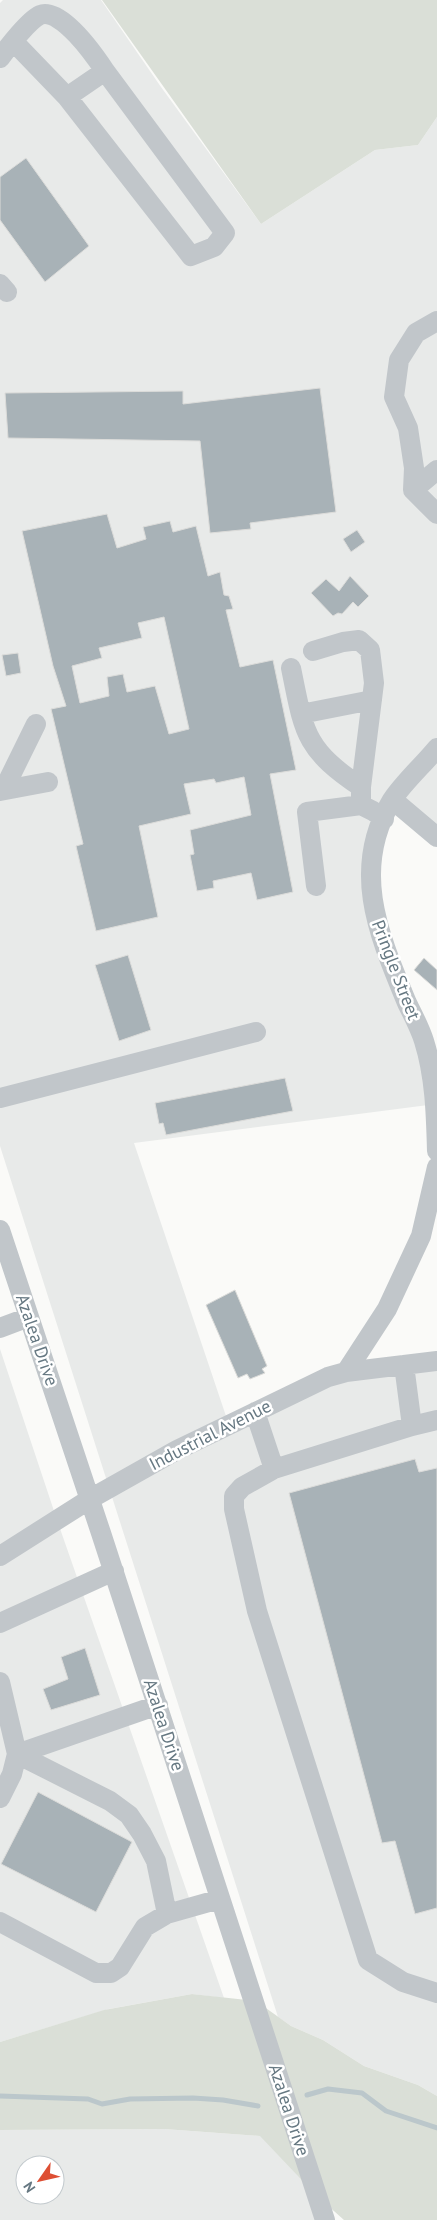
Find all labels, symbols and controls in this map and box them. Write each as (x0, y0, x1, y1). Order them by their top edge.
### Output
street label: Pringle Street (367, 917, 426, 1023)
street label: Azalea Drive (11, 1291, 64, 1389)
street label: Industrial Avenue (145, 1394, 275, 1475)
street label: Azalea Drive (139, 1676, 190, 1774)
street label: Azalea Drive (264, 2061, 315, 2159)
north arrow (15, 2155, 65, 2205)
text: N (19, 2178, 39, 2196)

